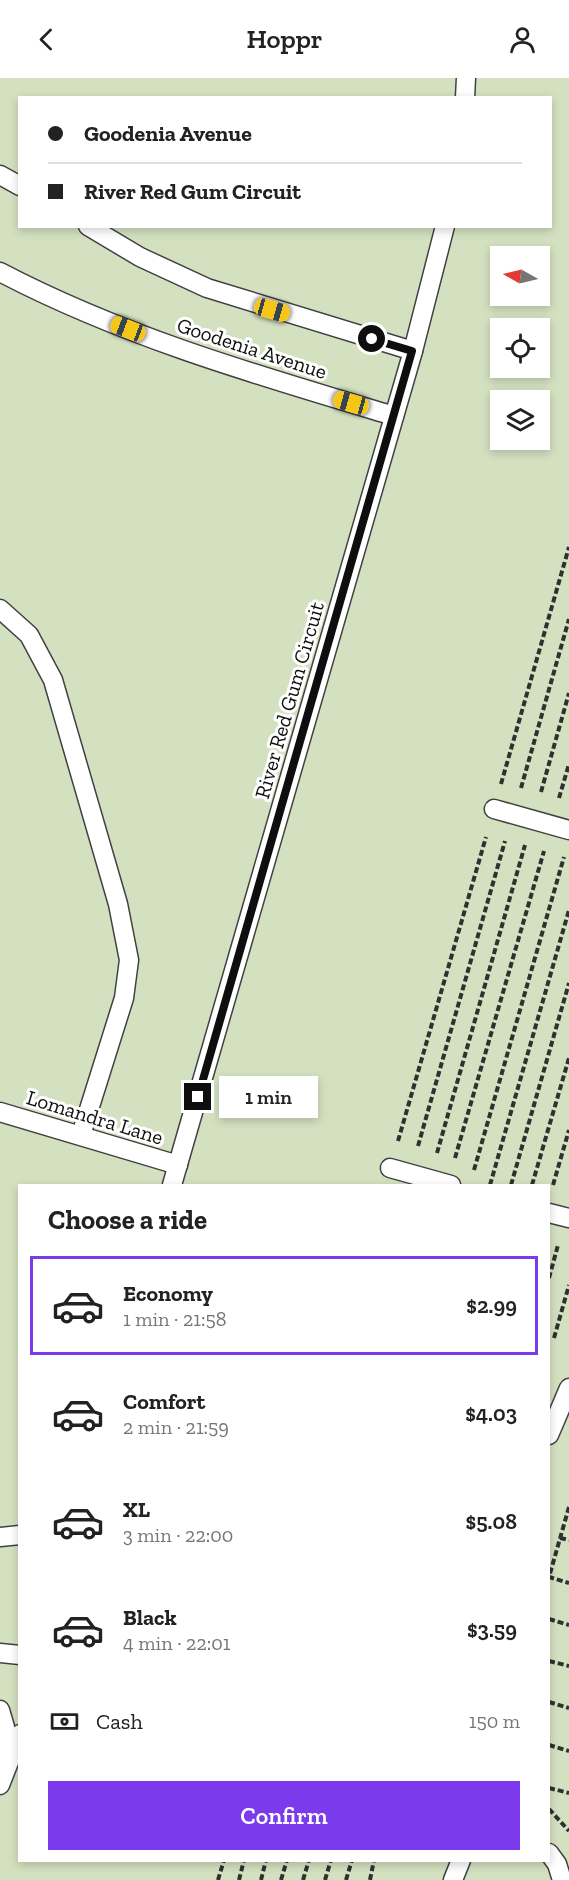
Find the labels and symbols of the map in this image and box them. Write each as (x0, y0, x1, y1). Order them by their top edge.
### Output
north arrow (490, 246, 550, 306)
car (252, 296, 292, 324)
street label: Goodenia Avenue (174, 312, 330, 384)
car (108, 314, 148, 344)
route start (358, 325, 385, 352)
car (331, 389, 371, 417)
street label: River Red Gum Circuit (249, 599, 329, 801)
callout: 1 min (219, 1076, 318, 1118)
route end (184, 1083, 211, 1110)
street label: Lomandra Lane (24, 1084, 166, 1150)

